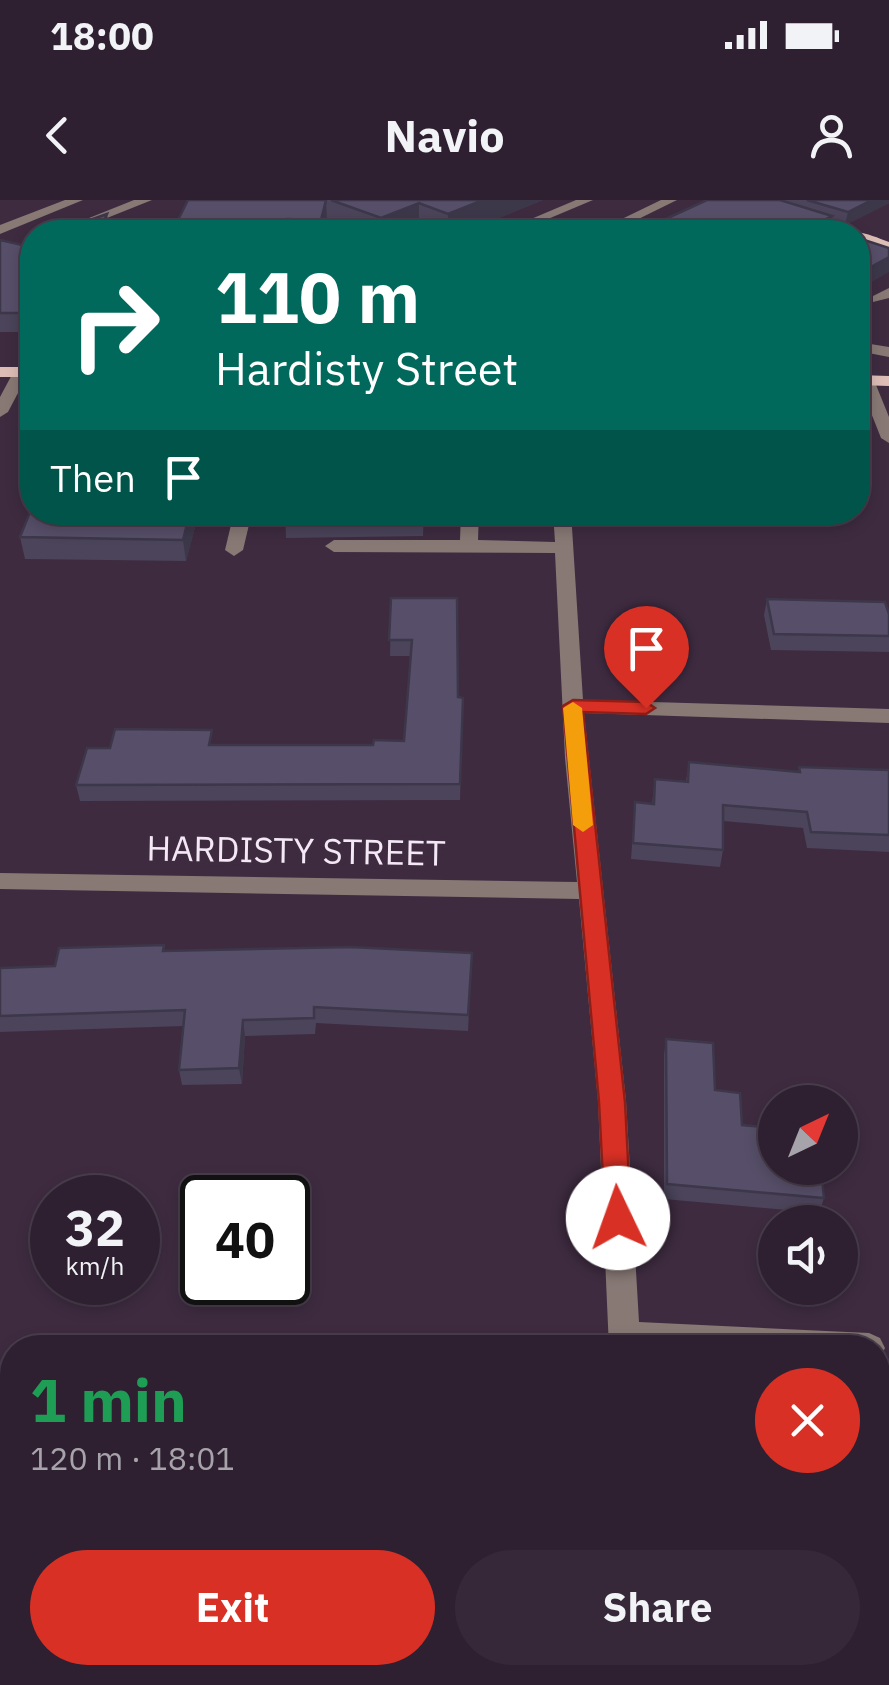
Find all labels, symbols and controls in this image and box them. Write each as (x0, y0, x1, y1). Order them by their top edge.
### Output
text: 18:00 (50, 11, 154, 60)
text: Navio (384, 106, 505, 164)
icon: back (30, 108, 85, 163)
icon: person (804, 108, 859, 163)
text: 110 m (215, 251, 420, 342)
icon: right (50, 260, 180, 390)
text: Hardisty Street (215, 339, 518, 397)
icon: arrive (156, 450, 211, 505)
text: Then (50, 453, 136, 502)
pin (604, 606, 689, 709)
icon: arrive (619, 621, 674, 676)
street label: HARDISTY STREET (146, 824, 446, 876)
north arrow (758, 1085, 858, 1185)
map controls (758, 1085, 858, 1305)
position arrow (566, 1166, 670, 1270)
speed limit sign: 40 (180, 1175, 310, 1305)
text: 32 (65, 1195, 125, 1260)
button: sound (758, 1205, 858, 1305)
text: km/h (66, 1249, 124, 1282)
text: 1 min (30, 1360, 187, 1439)
button: close (755, 1368, 860, 1473)
text: 120 m · 18:01 (30, 1437, 235, 1479)
button: Exit (30, 1550, 435, 1665)
button: Share (455, 1550, 860, 1665)

